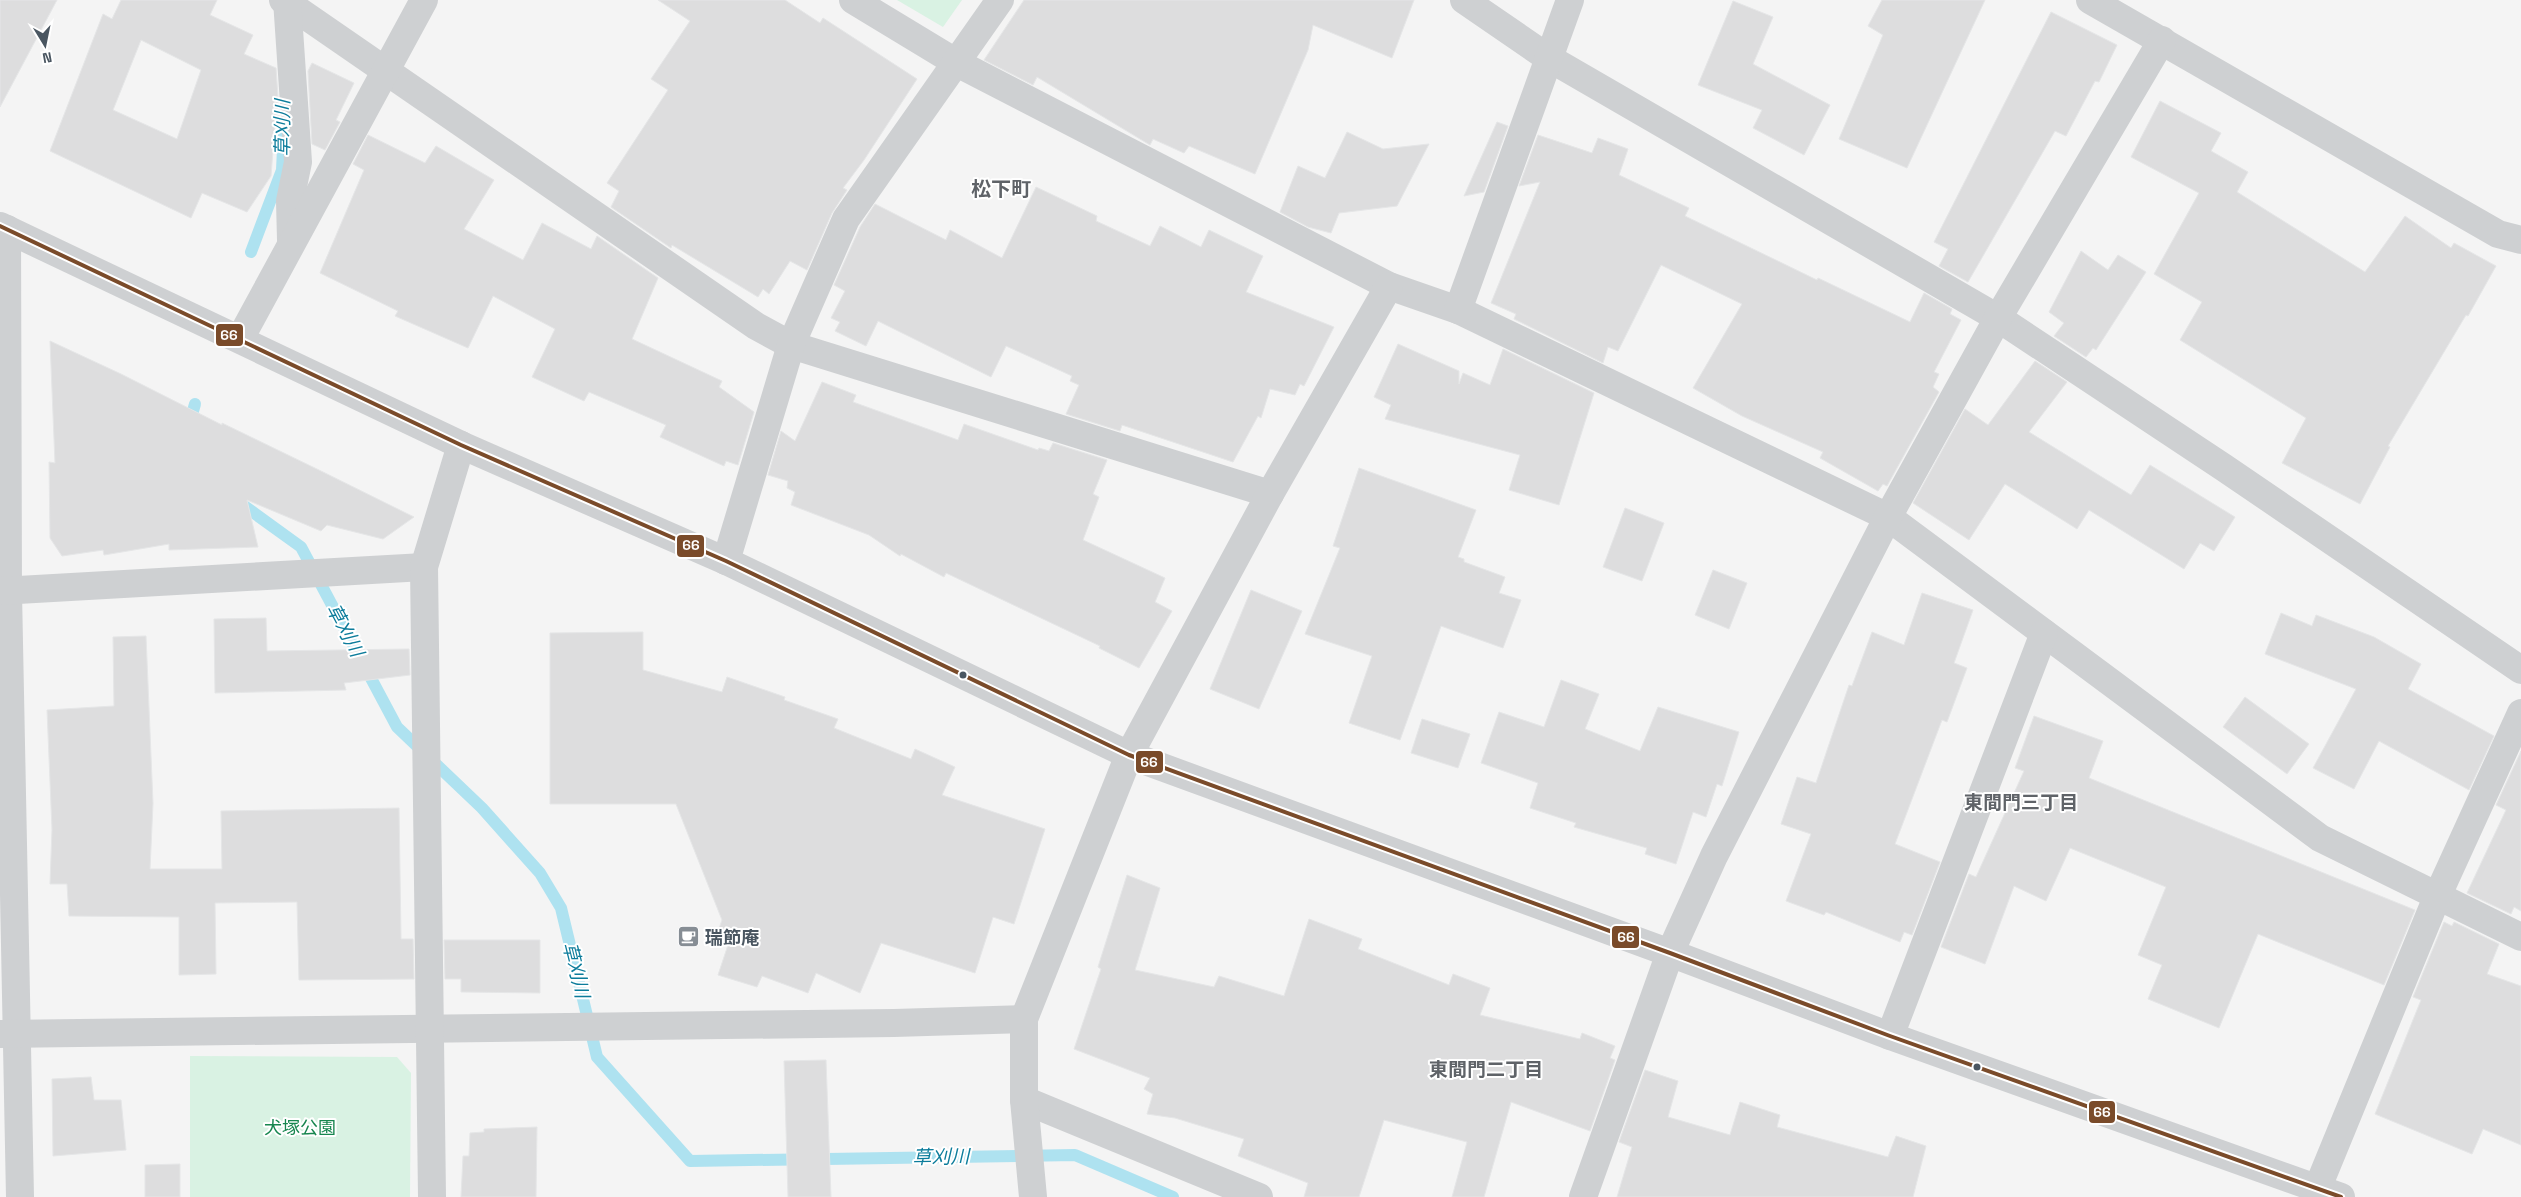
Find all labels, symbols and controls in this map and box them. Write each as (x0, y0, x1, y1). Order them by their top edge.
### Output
north arrow (20, 20, 70, 70)
text: N (41, 48, 53, 67)
water label: 草刈川 (270, 98, 295, 157)
district label: 松下町 (971, 176, 1031, 202)
line badge: 66 (215, 323, 244, 347)
text: 66 (220, 326, 238, 344)
line badge: 66 (676, 534, 705, 558)
text: 66 (682, 536, 700, 554)
water label: 草刈川 (321, 599, 370, 663)
unlabelled marker (958, 670, 968, 680)
line badge: 66 (1135, 750, 1164, 774)
text: 66 (1140, 753, 1158, 771)
district label: 東間門三丁目 (1964, 790, 2078, 815)
cafe icon: 瑞節庵 (677, 925, 701, 949)
line badge: 66 (1611, 925, 1640, 949)
place label: 瑞節庵 (705, 926, 759, 949)
text: 66 (1617, 928, 1635, 946)
water label: 草刈川 (557, 939, 596, 1003)
district label: 東間門二丁目 (1429, 1057, 1543, 1082)
unlabelled marker (1972, 1062, 1982, 1072)
line badge: 66 (2088, 1100, 2116, 1124)
text: 66 (2093, 1103, 2111, 1121)
park label: 犬塚公園 (264, 1116, 336, 1139)
water label: 草刈川 (912, 1144, 972, 1170)

